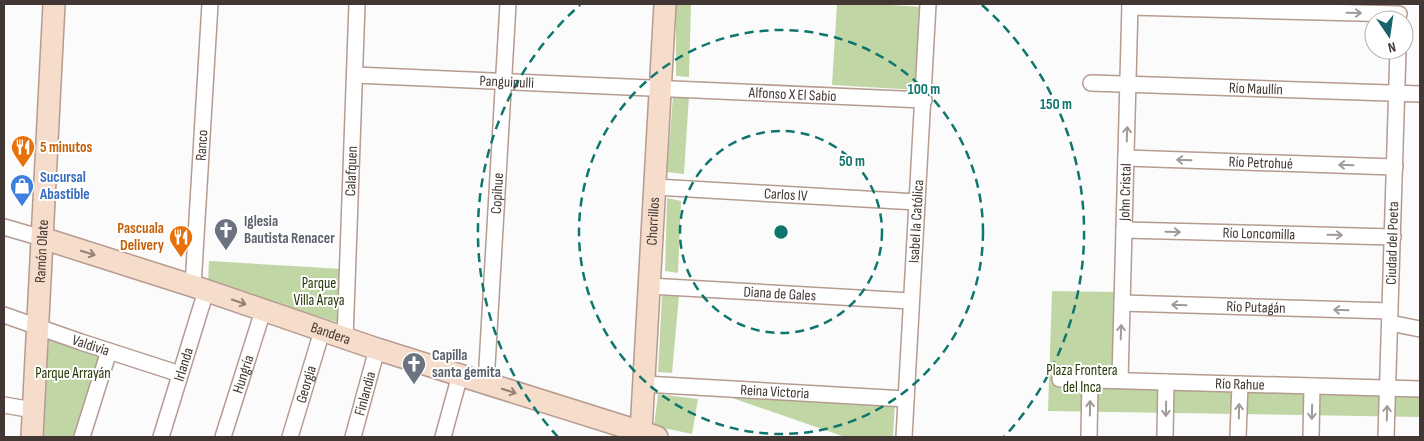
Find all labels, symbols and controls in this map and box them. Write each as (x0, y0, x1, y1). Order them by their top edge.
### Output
one-way arrow (1345, 8, 1361, 18)
north arrow (1364, 10, 1414, 60)
text: N (1386, 38, 1397, 56)
street label: Panguipulli (479, 71, 535, 93)
street label: Río Maullín (1229, 79, 1283, 99)
text: 100 m (908, 80, 940, 99)
street label: Alfonso X El Sabio (747, 83, 837, 106)
text: 150 m (1040, 95, 1072, 114)
one-way arrow (1122, 126, 1131, 142)
street label: Ranco (192, 129, 212, 161)
restaurant icon: 5 minutos (10, 134, 36, 168)
place label: 5 minutos (40, 138, 93, 157)
street label: Calafquen (341, 146, 362, 197)
text: 50 m (839, 152, 865, 171)
street label: Río Petrohué (1228, 152, 1293, 174)
one-way arrow (1176, 155, 1192, 165)
one-way arrow (1338, 160, 1354, 170)
street label: John Cristal (1115, 163, 1136, 222)
place label: Sucursal Abastible (39, 168, 90, 204)
street label: Copihue (487, 172, 508, 214)
shop icon: Sucursal Abastible (9, 173, 35, 207)
street label: Isabel la Católica (905, 179, 928, 264)
street label: Carlos IV (763, 184, 808, 206)
street label: Chorrillos (642, 197, 664, 246)
street label: Ciudad del Poeta (1382, 201, 1403, 285)
place label: Iglesia Bautista Renacer (244, 212, 335, 248)
church icon: Iglesia Bautista Renacer (213, 217, 239, 251)
street label: Ramón Olate (31, 219, 53, 284)
place label: Pascuala Delivery (117, 219, 165, 255)
centre of rings (772, 223, 790, 241)
restaurant icon: Pascuala Delivery (168, 224, 194, 258)
street label: Río Loncomilla (1223, 224, 1296, 244)
one-way arrow (1165, 227, 1181, 236)
one-way arrow (1327, 231, 1343, 240)
one-way arrow (80, 249, 96, 258)
park label: Parque Villa Araya (293, 274, 345, 310)
street label: Diana de Gales (743, 282, 817, 306)
street label: Río Putagán (1226, 297, 1286, 318)
one-way arrow (230, 298, 246, 308)
one-way arrow (1171, 300, 1188, 310)
one-way arrow (1334, 305, 1350, 315)
street label: Bandera (308, 318, 353, 349)
one-way arrow (1117, 324, 1126, 340)
street label: Valdivia (69, 331, 112, 361)
street label: Irlanda (170, 345, 198, 384)
place label: Capilla santa gemita (432, 346, 501, 382)
church icon: Capilla santa gemita (401, 351, 427, 385)
street label: Hungría (228, 352, 259, 396)
park label: Plaza Frontera del Inca (1046, 361, 1118, 397)
street label: Georgia (292, 363, 321, 406)
park label: Parque Arrayán (35, 364, 111, 383)
street label: Finlandia (350, 369, 380, 418)
street label: Río Rahue (1215, 374, 1265, 395)
street label: Reina Victoria (740, 381, 810, 403)
one-way arrow (501, 387, 517, 396)
one-way arrow (1085, 401, 1094, 417)
one-way arrow (1161, 401, 1170, 417)
one-way arrow (1234, 403, 1244, 419)
one-way arrow (1307, 403, 1317, 419)
one-way arrow (1382, 405, 1392, 421)

